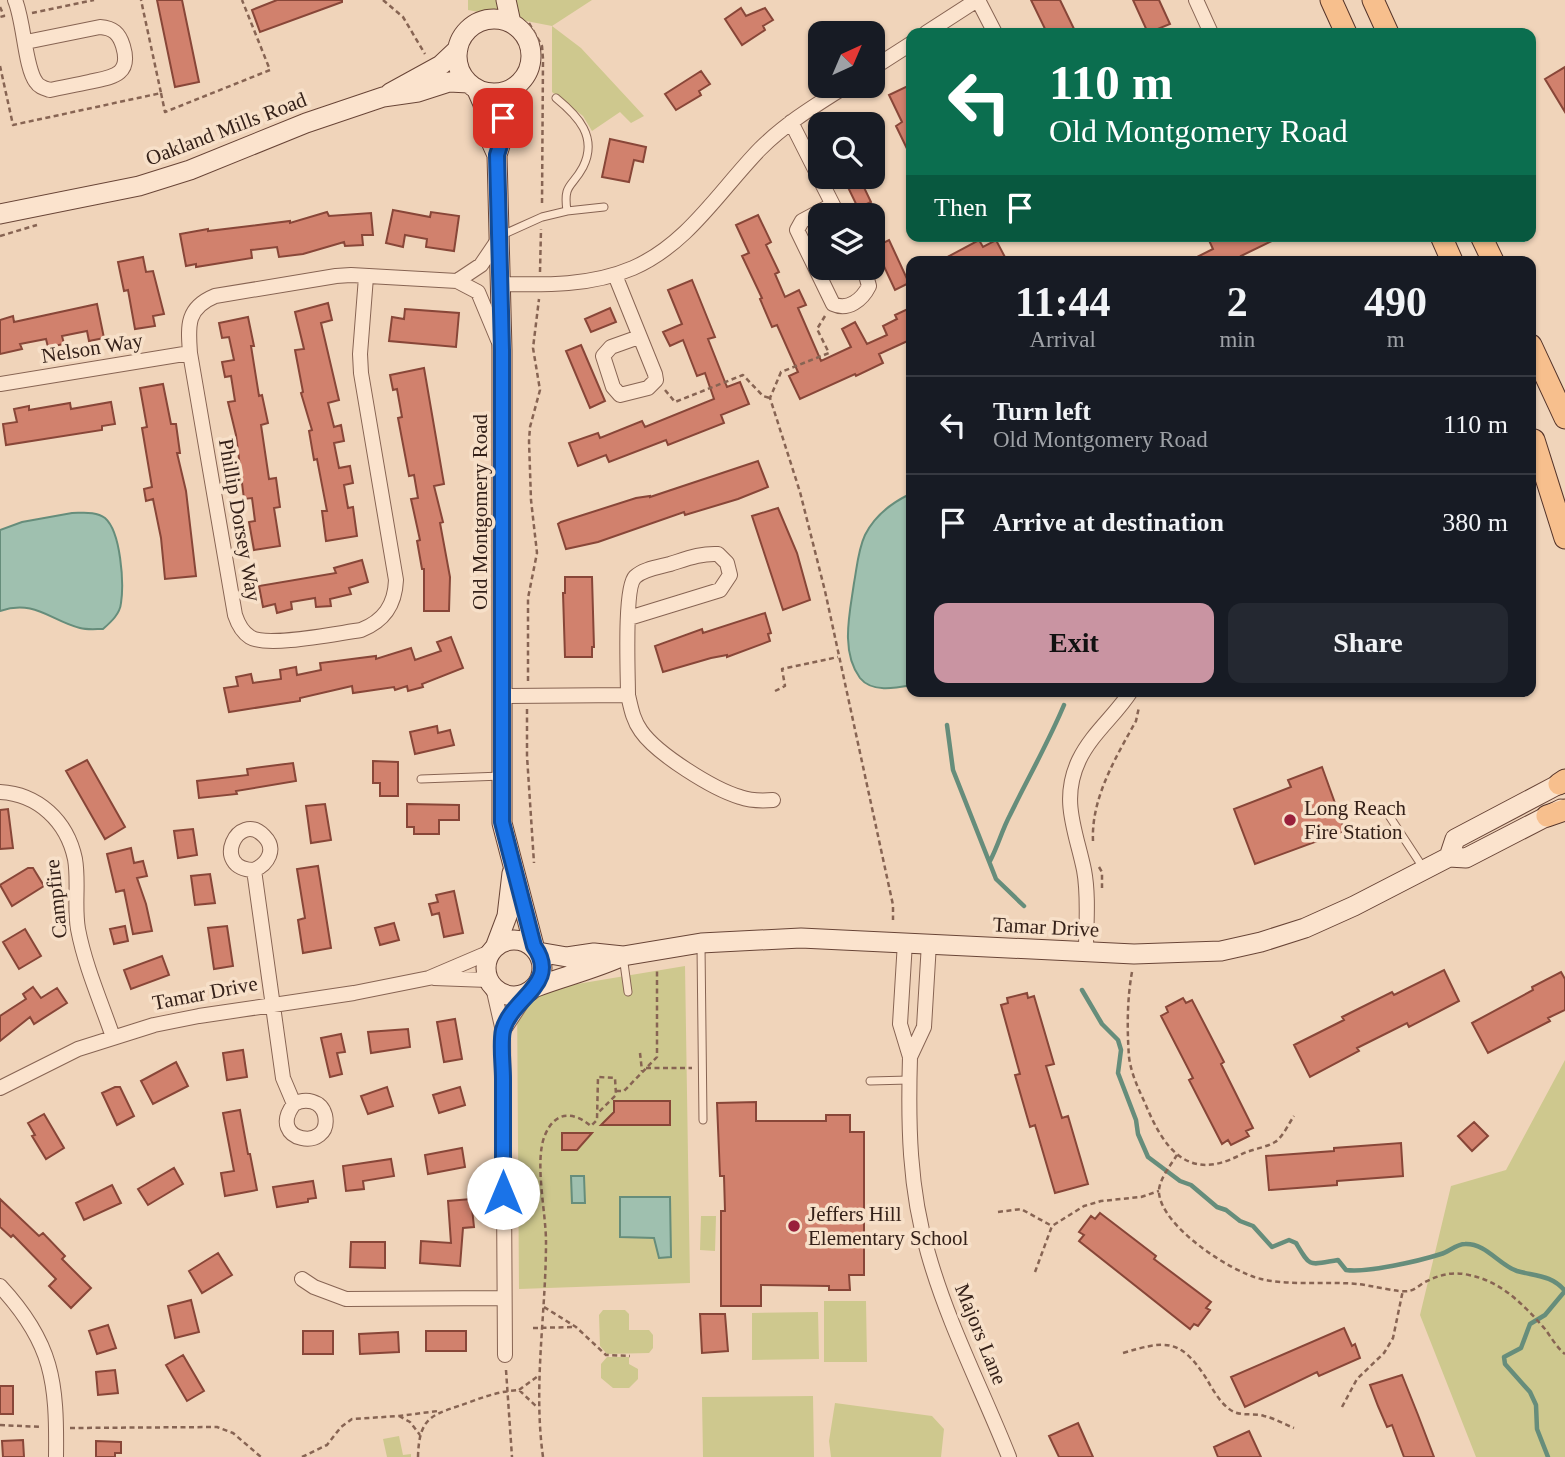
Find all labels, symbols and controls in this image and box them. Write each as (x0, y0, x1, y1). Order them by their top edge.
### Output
north arrow (808, 21, 886, 98)
map controls (808, 21, 885, 280)
text: 110 m (1049, 55, 1173, 110)
icon: left (934, 56, 1025, 147)
street label: Oakland Mills Road (142, 87, 310, 171)
pin (473, 88, 533, 148)
icon: arrive (484, 99, 522, 137)
button: search (808, 112, 885, 189)
text: Old Montgomery Road (1049, 113, 1348, 149)
icon: arrive (1001, 189, 1039, 227)
text: Then (934, 193, 987, 222)
button: layers (808, 203, 885, 280)
text: 11:44 (1015, 279, 1111, 325)
text: 2 (1227, 279, 1248, 325)
text: 490 (1364, 279, 1427, 325)
text: Arrival (1030, 327, 1096, 352)
text: min (1219, 327, 1255, 352)
text: m (1387, 327, 1405, 352)
street label: Nelson Way (40, 328, 145, 368)
text: Turn left (993, 397, 1091, 426)
icon: left (934, 406, 972, 444)
text: 110 m (1443, 410, 1508, 439)
street label: Old Montgomery Road (468, 414, 492, 610)
text: Old Montgomery Road (993, 427, 1208, 452)
street label: Phillip Dorsey Way (214, 437, 266, 604)
icon: arrive (934, 504, 972, 542)
text: Arrive at destination (993, 508, 1224, 537)
text: 380 m (1442, 508, 1508, 537)
button: Exit (934, 603, 1214, 683)
button: Share (1228, 603, 1508, 683)
place label: Long Reach Fire Station (1304, 796, 1407, 844)
marker: Long Reach Fire Station (1282, 812, 1298, 828)
street label: Campfire (40, 858, 72, 940)
street label: Tamar Drive (992, 912, 1100, 942)
street label: Tamar Drive (150, 971, 260, 1015)
position arrow (466, 1156, 540, 1230)
place label: Jeffers Hill Elementary School (808, 1202, 969, 1250)
marker: Jeffers Hill Elementary School (786, 1218, 802, 1234)
street label: Majors Lane (950, 1280, 1012, 1388)

